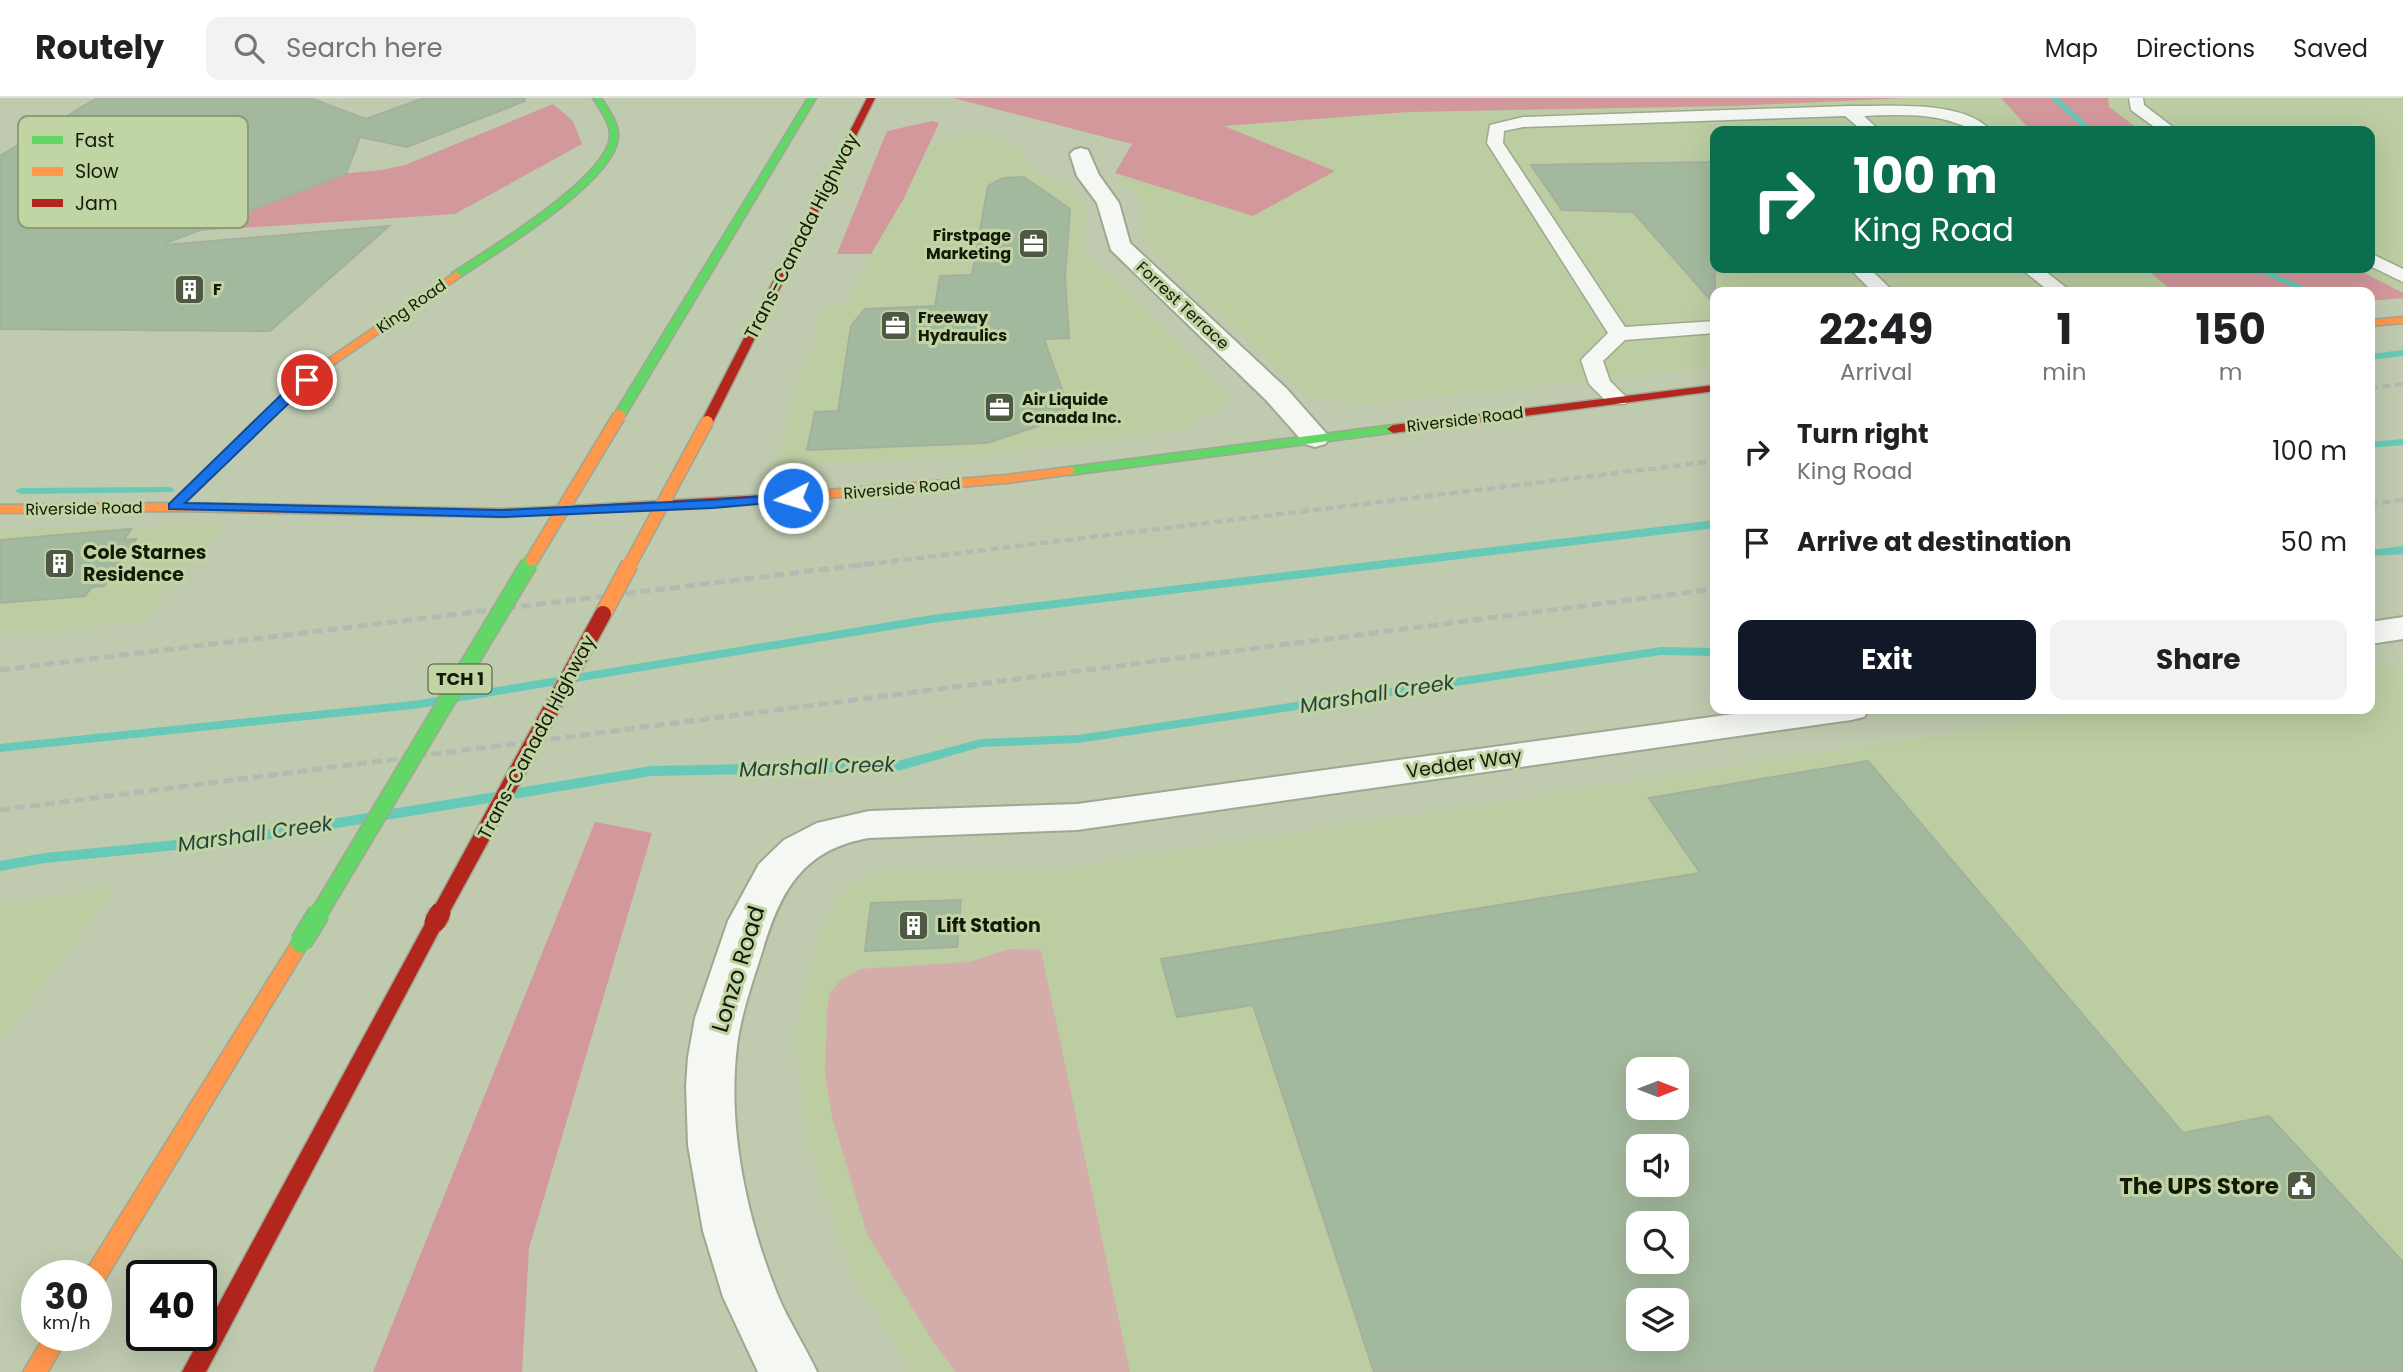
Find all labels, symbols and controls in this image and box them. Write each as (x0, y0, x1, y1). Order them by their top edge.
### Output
search box (206, 17, 696, 80)
text: Routely (35, 24, 164, 71)
icon: search (230, 29, 268, 67)
text: Search here (286, 30, 443, 66)
text: Map (2045, 32, 2098, 65)
text: Directions (2136, 32, 2255, 65)
text: Saved (2293, 32, 2368, 65)
legend (18, 116, 248, 228)
text: Fast (75, 127, 114, 154)
street label: Trans-Canada Highway (738, 128, 865, 344)
text: 100 m (1853, 142, 1998, 210)
icon: right (1738, 154, 1829, 245)
text: Slow (75, 158, 119, 185)
text: Jam (75, 190, 117, 217)
text: King Road (1853, 207, 2014, 252)
place label: Firstpage Marketing (926, 224, 1011, 265)
office icon: Firstpage Marketing (1017, 227, 1051, 261)
street label: Forrest Terrace (1131, 256, 1234, 355)
building icon: F (173, 272, 207, 306)
street label: King Road (372, 274, 451, 339)
place label: F (213, 278, 222, 301)
text: 22:49 (1819, 300, 1933, 359)
text: 1 (2056, 300, 2072, 359)
text: 150 (2195, 300, 2266, 359)
place label: Freeway Hydraulics (918, 306, 1007, 347)
office icon: Freeway Hydraulics (878, 309, 912, 343)
pin (277, 350, 337, 410)
text: Arrival (1840, 356, 1912, 388)
text: min (2042, 356, 2086, 388)
text: m (2219, 356, 2243, 388)
icon: arrive (288, 361, 326, 399)
place label: Air Liquide Canada Inc. (1022, 388, 1122, 429)
office icon: Air Liquide Canada Inc. (982, 391, 1016, 425)
street label: Riverside Road (1405, 401, 1525, 438)
text: Turn right (1797, 416, 1929, 452)
icon: right (1738, 433, 1776, 471)
text: 100 m (2272, 433, 2347, 469)
text: King Road (1797, 455, 1913, 487)
position arrow (756, 461, 830, 535)
street label: Riverside Road (843, 472, 962, 505)
street label: Riverside Road (25, 496, 143, 521)
icon: arrive (1738, 524, 1776, 562)
text: Arrive at destination (1797, 524, 2072, 560)
text: 50 m (2281, 524, 2347, 560)
place label: Cole Starnes Residence (83, 539, 206, 588)
building icon: Cole Starnes Residence (43, 546, 77, 580)
button: Exit (1738, 620, 2036, 700)
button: Share (2050, 620, 2347, 700)
street label: Trans-Canada Highway (471, 630, 602, 844)
road number: TCH 1 (428, 664, 491, 694)
water label: Marshall Creek (1298, 667, 1457, 720)
street label: Vedder Way (1405, 742, 1524, 785)
water label: Marshall Creek (738, 749, 897, 784)
water label: Marshall Creek (176, 808, 335, 859)
street label: Lonzo Road (704, 902, 772, 1036)
building icon: Lift Station (897, 908, 931, 942)
place label: Lift Station (937, 912, 1041, 939)
north arrow (1626, 1057, 1689, 1120)
map controls (1626, 1057, 1689, 1351)
button: sound (1626, 1134, 1689, 1197)
public building icon: The UPS Store (2285, 1169, 2319, 1203)
place label: The UPS Store (2119, 1170, 2279, 1202)
button: search (1626, 1211, 1689, 1274)
speed limit sign: 40 (126, 1260, 217, 1351)
text: 30 (45, 1272, 89, 1321)
button: layers (1626, 1288, 1689, 1351)
text: km/h (43, 1310, 90, 1335)

